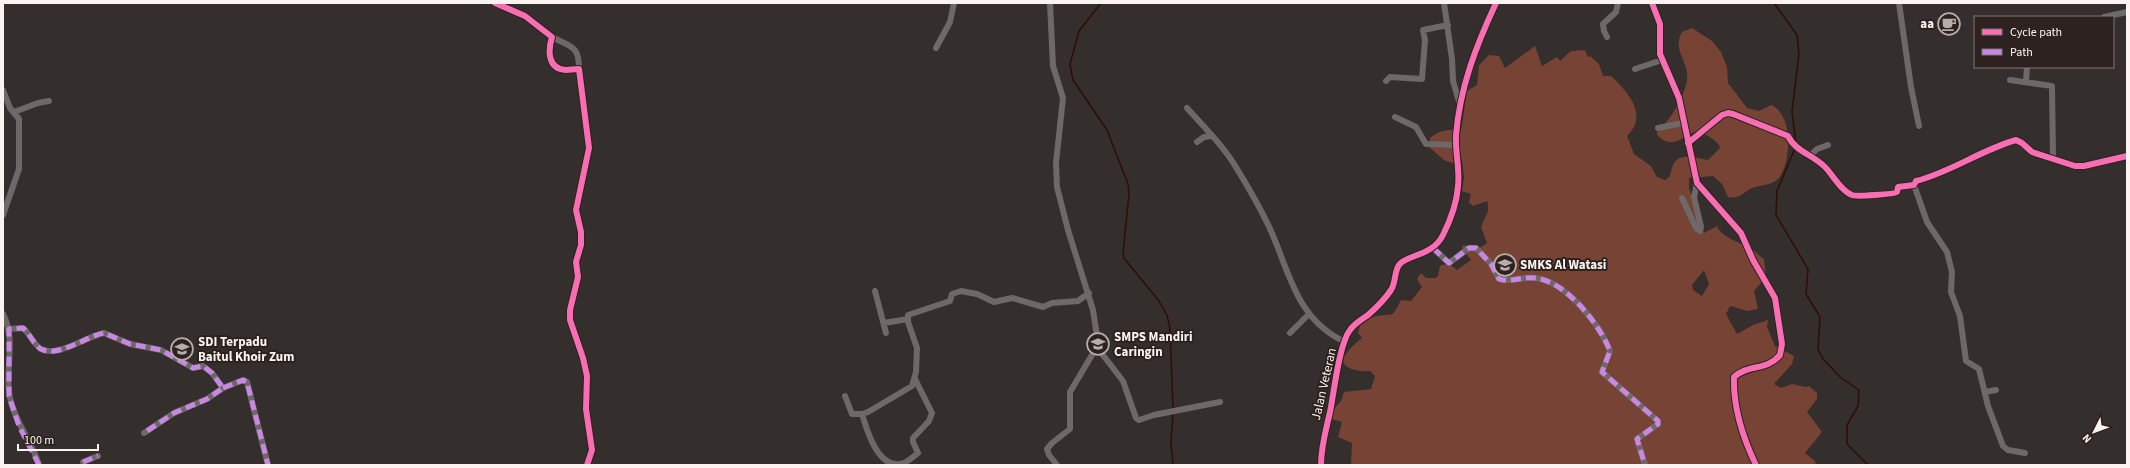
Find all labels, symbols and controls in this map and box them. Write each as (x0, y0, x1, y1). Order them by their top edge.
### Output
cafe icon: aa (1936, 11, 1962, 37)
place label: aa (1920, 15, 1934, 33)
legend (1974, 16, 2114, 68)
text: Cycle path (2010, 24, 2062, 41)
text: Path (2010, 44, 2033, 61)
school or university icon: SMKS Al Watasi (1492, 252, 1518, 278)
place label: SMKS Al Watasi (1520, 256, 1606, 274)
place label: SMPS Mandiri Caringin (1114, 328, 1193, 361)
school or university icon: SMPS Mandiri Caringin (1085, 331, 1111, 357)
place label: SDI Terpadu Baitul Khoir Zum (198, 333, 294, 366)
school or university icon: SDI Terpadu Baitul Khoir Zum (169, 336, 195, 362)
street label: Jalan Veteran (1307, 346, 1341, 422)
north arrow (2074, 412, 2114, 452)
scale bar (18, 426, 98, 452)
text: N (2079, 431, 2095, 446)
text: 100 m (24, 432, 54, 449)

